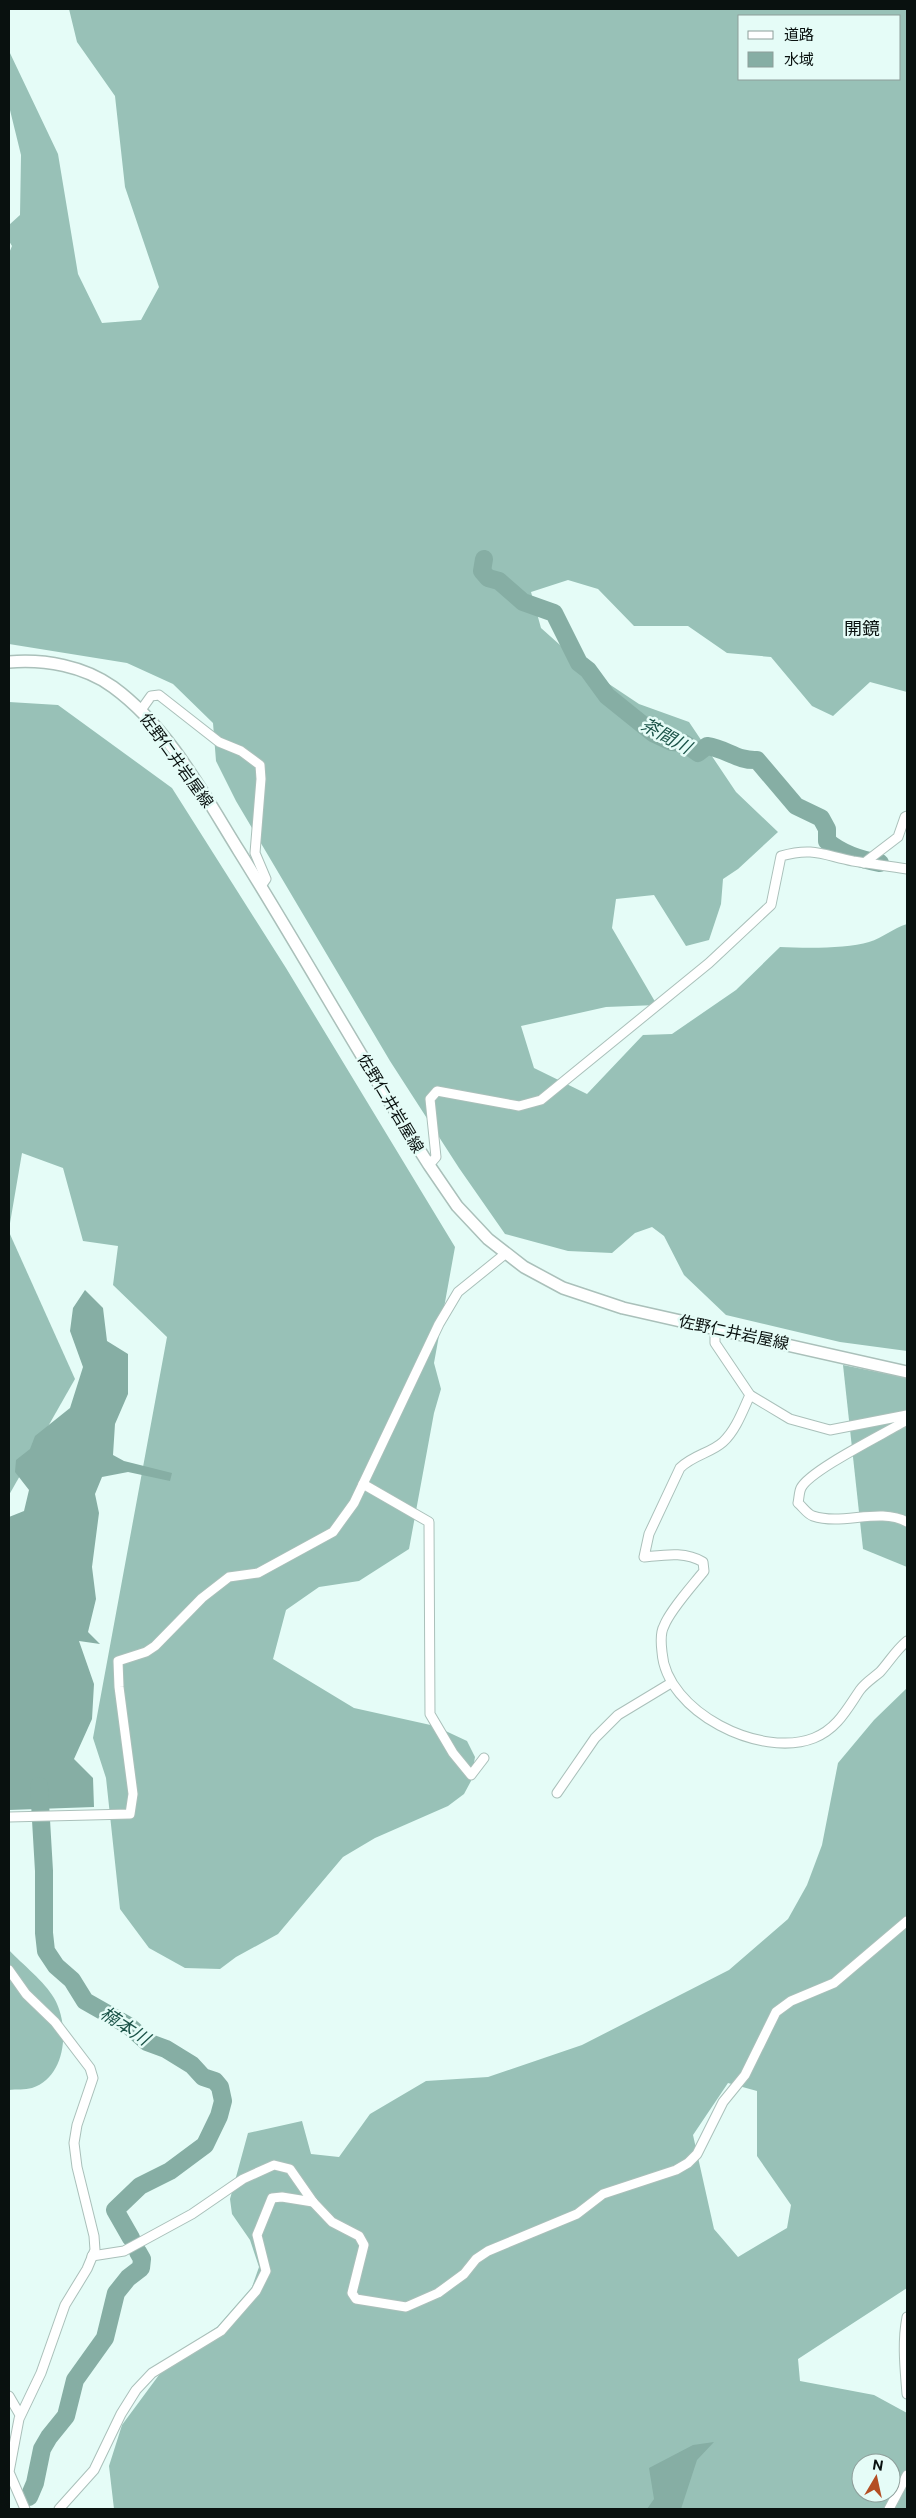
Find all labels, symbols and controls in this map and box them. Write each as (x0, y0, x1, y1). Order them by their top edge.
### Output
legend (738, 15, 901, 80)
text: 道路 (784, 26, 814, 43)
text: 水域 (784, 51, 814, 68)
district label: 開鏡 (844, 618, 880, 639)
street label: 佐野仁井岩屋線 (136, 709, 217, 811)
water label: 茶間川 (638, 713, 697, 759)
street label: 佐野仁井岩屋線 (354, 1050, 428, 1156)
street label: 佐野仁井岩屋線 (677, 1312, 791, 1353)
water label: 楠本川 (97, 2002, 155, 2050)
north arrow (851, 2453, 901, 2503)
text: N (871, 2456, 885, 2474)

